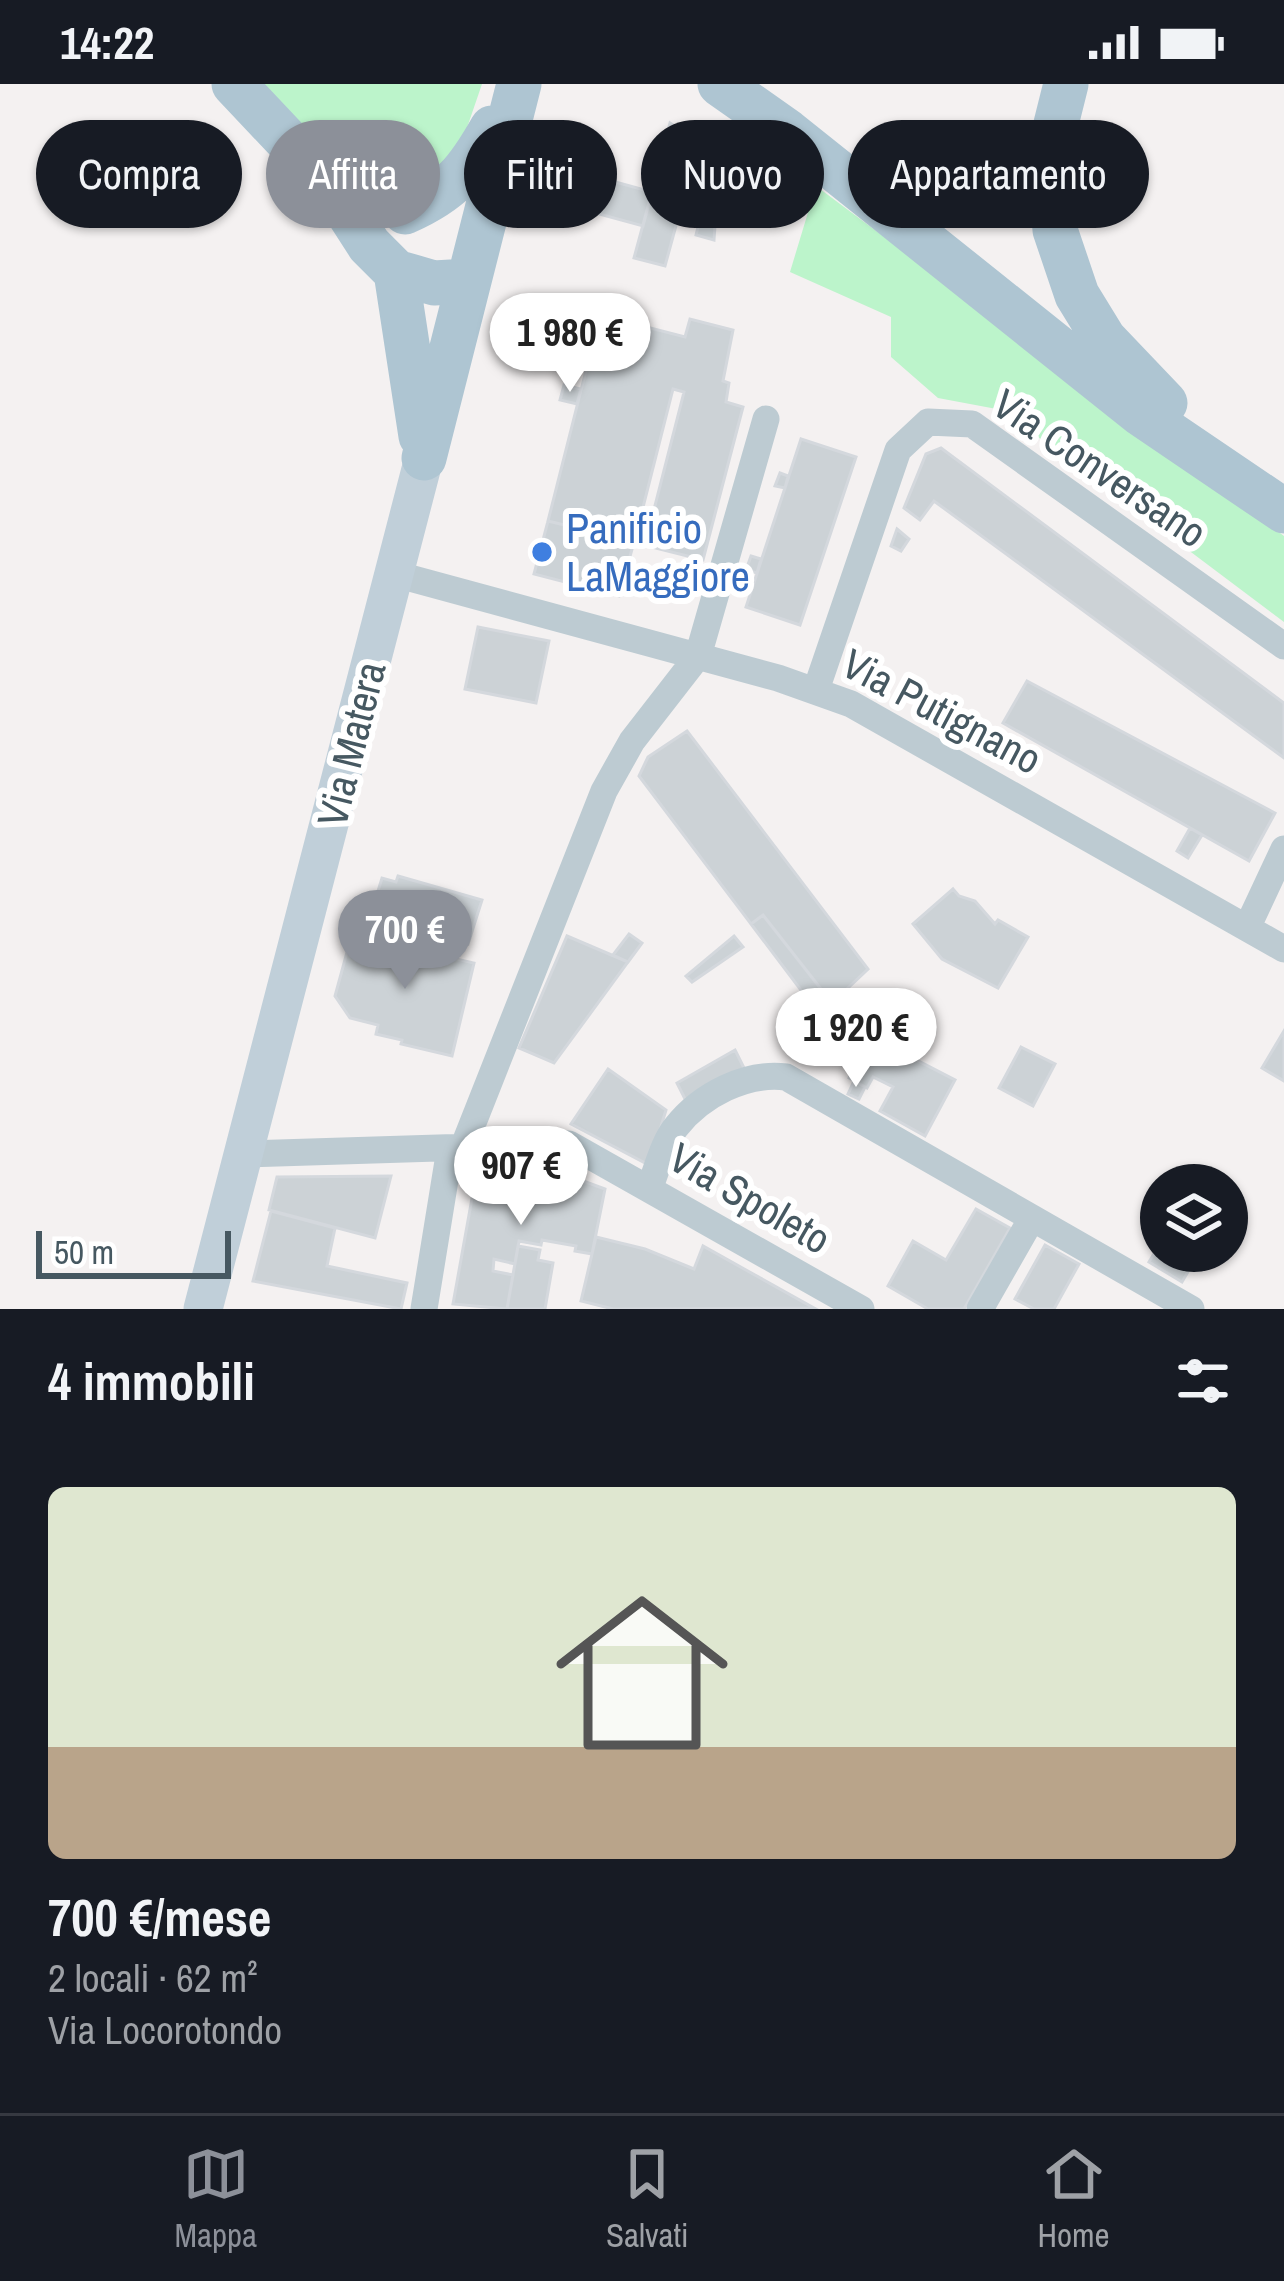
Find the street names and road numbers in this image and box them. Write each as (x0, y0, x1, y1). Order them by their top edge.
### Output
street label: Via Conversano (982, 376, 1218, 560)
street label: Via Putignano (833, 635, 1051, 787)
street label: Via Matera (304, 656, 398, 832)
street label: Via Spoleto (659, 1129, 841, 1267)

